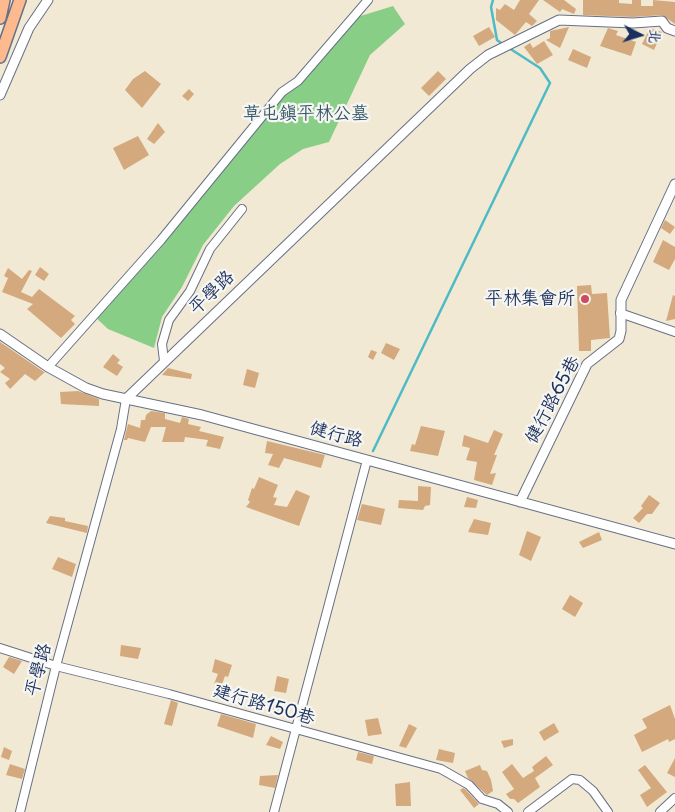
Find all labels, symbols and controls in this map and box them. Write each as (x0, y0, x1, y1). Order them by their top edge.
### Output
north arrow (615, 10, 665, 60)
text: 北 (644, 28, 667, 44)
park label: 草屯鎮平林公墓 (243, 103, 369, 125)
street label: 平學路 (185, 266, 239, 320)
place label: 平林集會所 (485, 288, 575, 310)
marker: 平林集會所 (579, 293, 591, 305)
street label: 健行路65巷 (521, 353, 585, 447)
street label: 健行路 (307, 418, 365, 452)
street label: 平學路 (22, 641, 56, 699)
street label: 建行路150巷 (211, 680, 317, 730)

